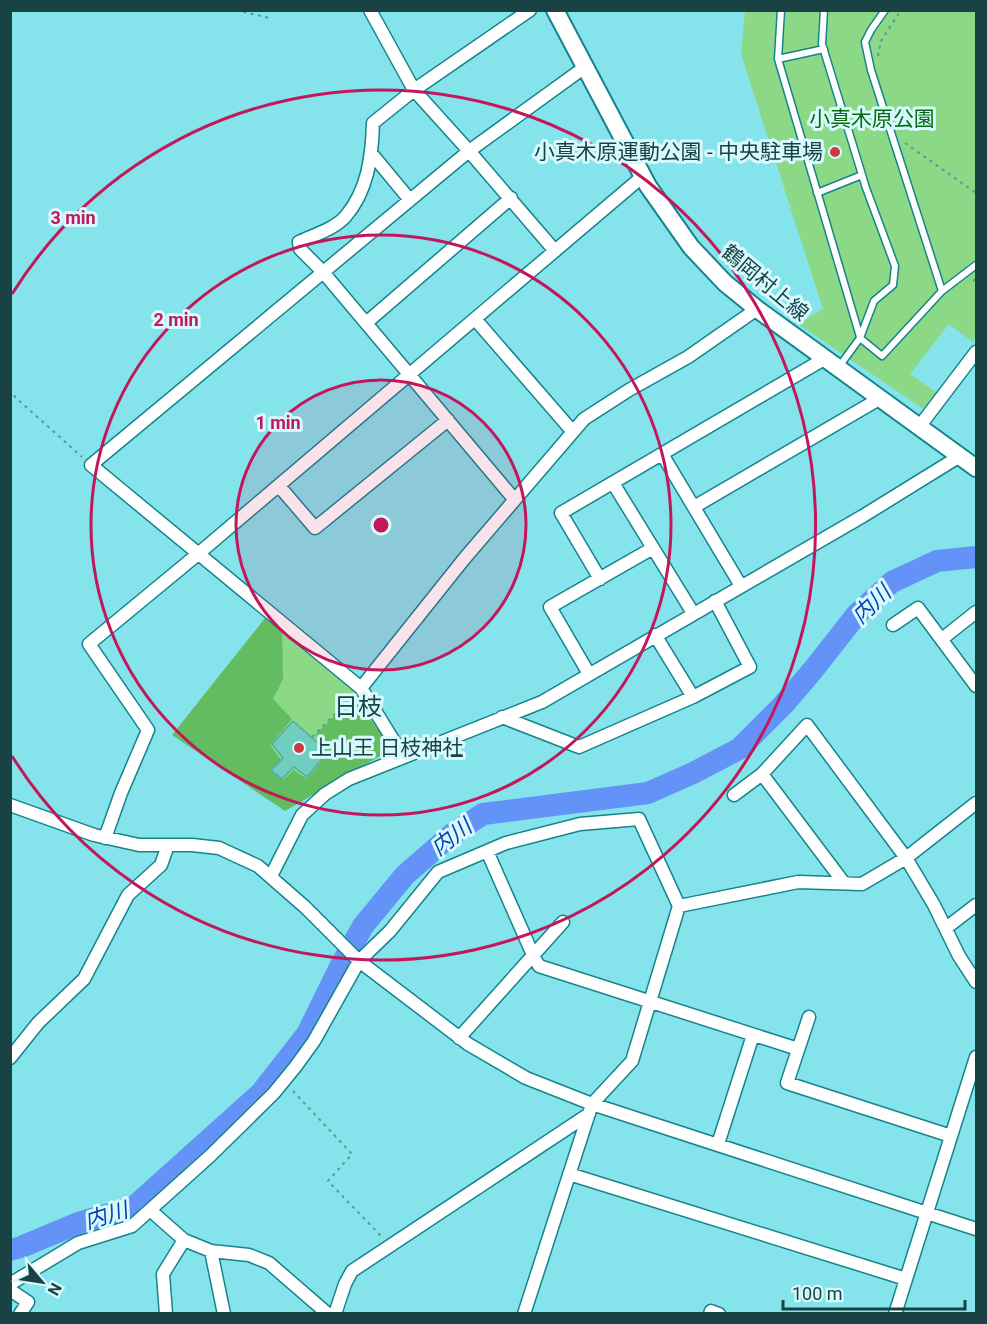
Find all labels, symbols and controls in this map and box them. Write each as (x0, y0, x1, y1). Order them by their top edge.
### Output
park label: 小真木原公園 (809, 107, 935, 131)
place label: 小真木原運動公園 - 中央駐車場 (534, 140, 823, 164)
marker: 小真木原運動公園 - 中央駐車場 (828, 145, 842, 159)
text: 3 min (50, 207, 96, 228)
street label: 鶴岡村上線 (717, 240, 813, 326)
text: 2 min (153, 309, 199, 330)
text: 1 min (255, 412, 301, 433)
centre of rings (371, 515, 391, 535)
water label: 内川 (847, 579, 897, 629)
district label: 日枝 (334, 693, 382, 721)
place label: 上山王 日枝神社 (311, 736, 463, 760)
marker: 上山王 日枝神社 (292, 741, 306, 755)
water label: 内川 (426, 813, 478, 861)
water label: 内川 (81, 1197, 133, 1234)
north arrow (12, 1252, 72, 1312)
scale bar (783, 1273, 964, 1311)
text: N (44, 1279, 66, 1299)
text: 100 m (792, 1283, 843, 1304)

